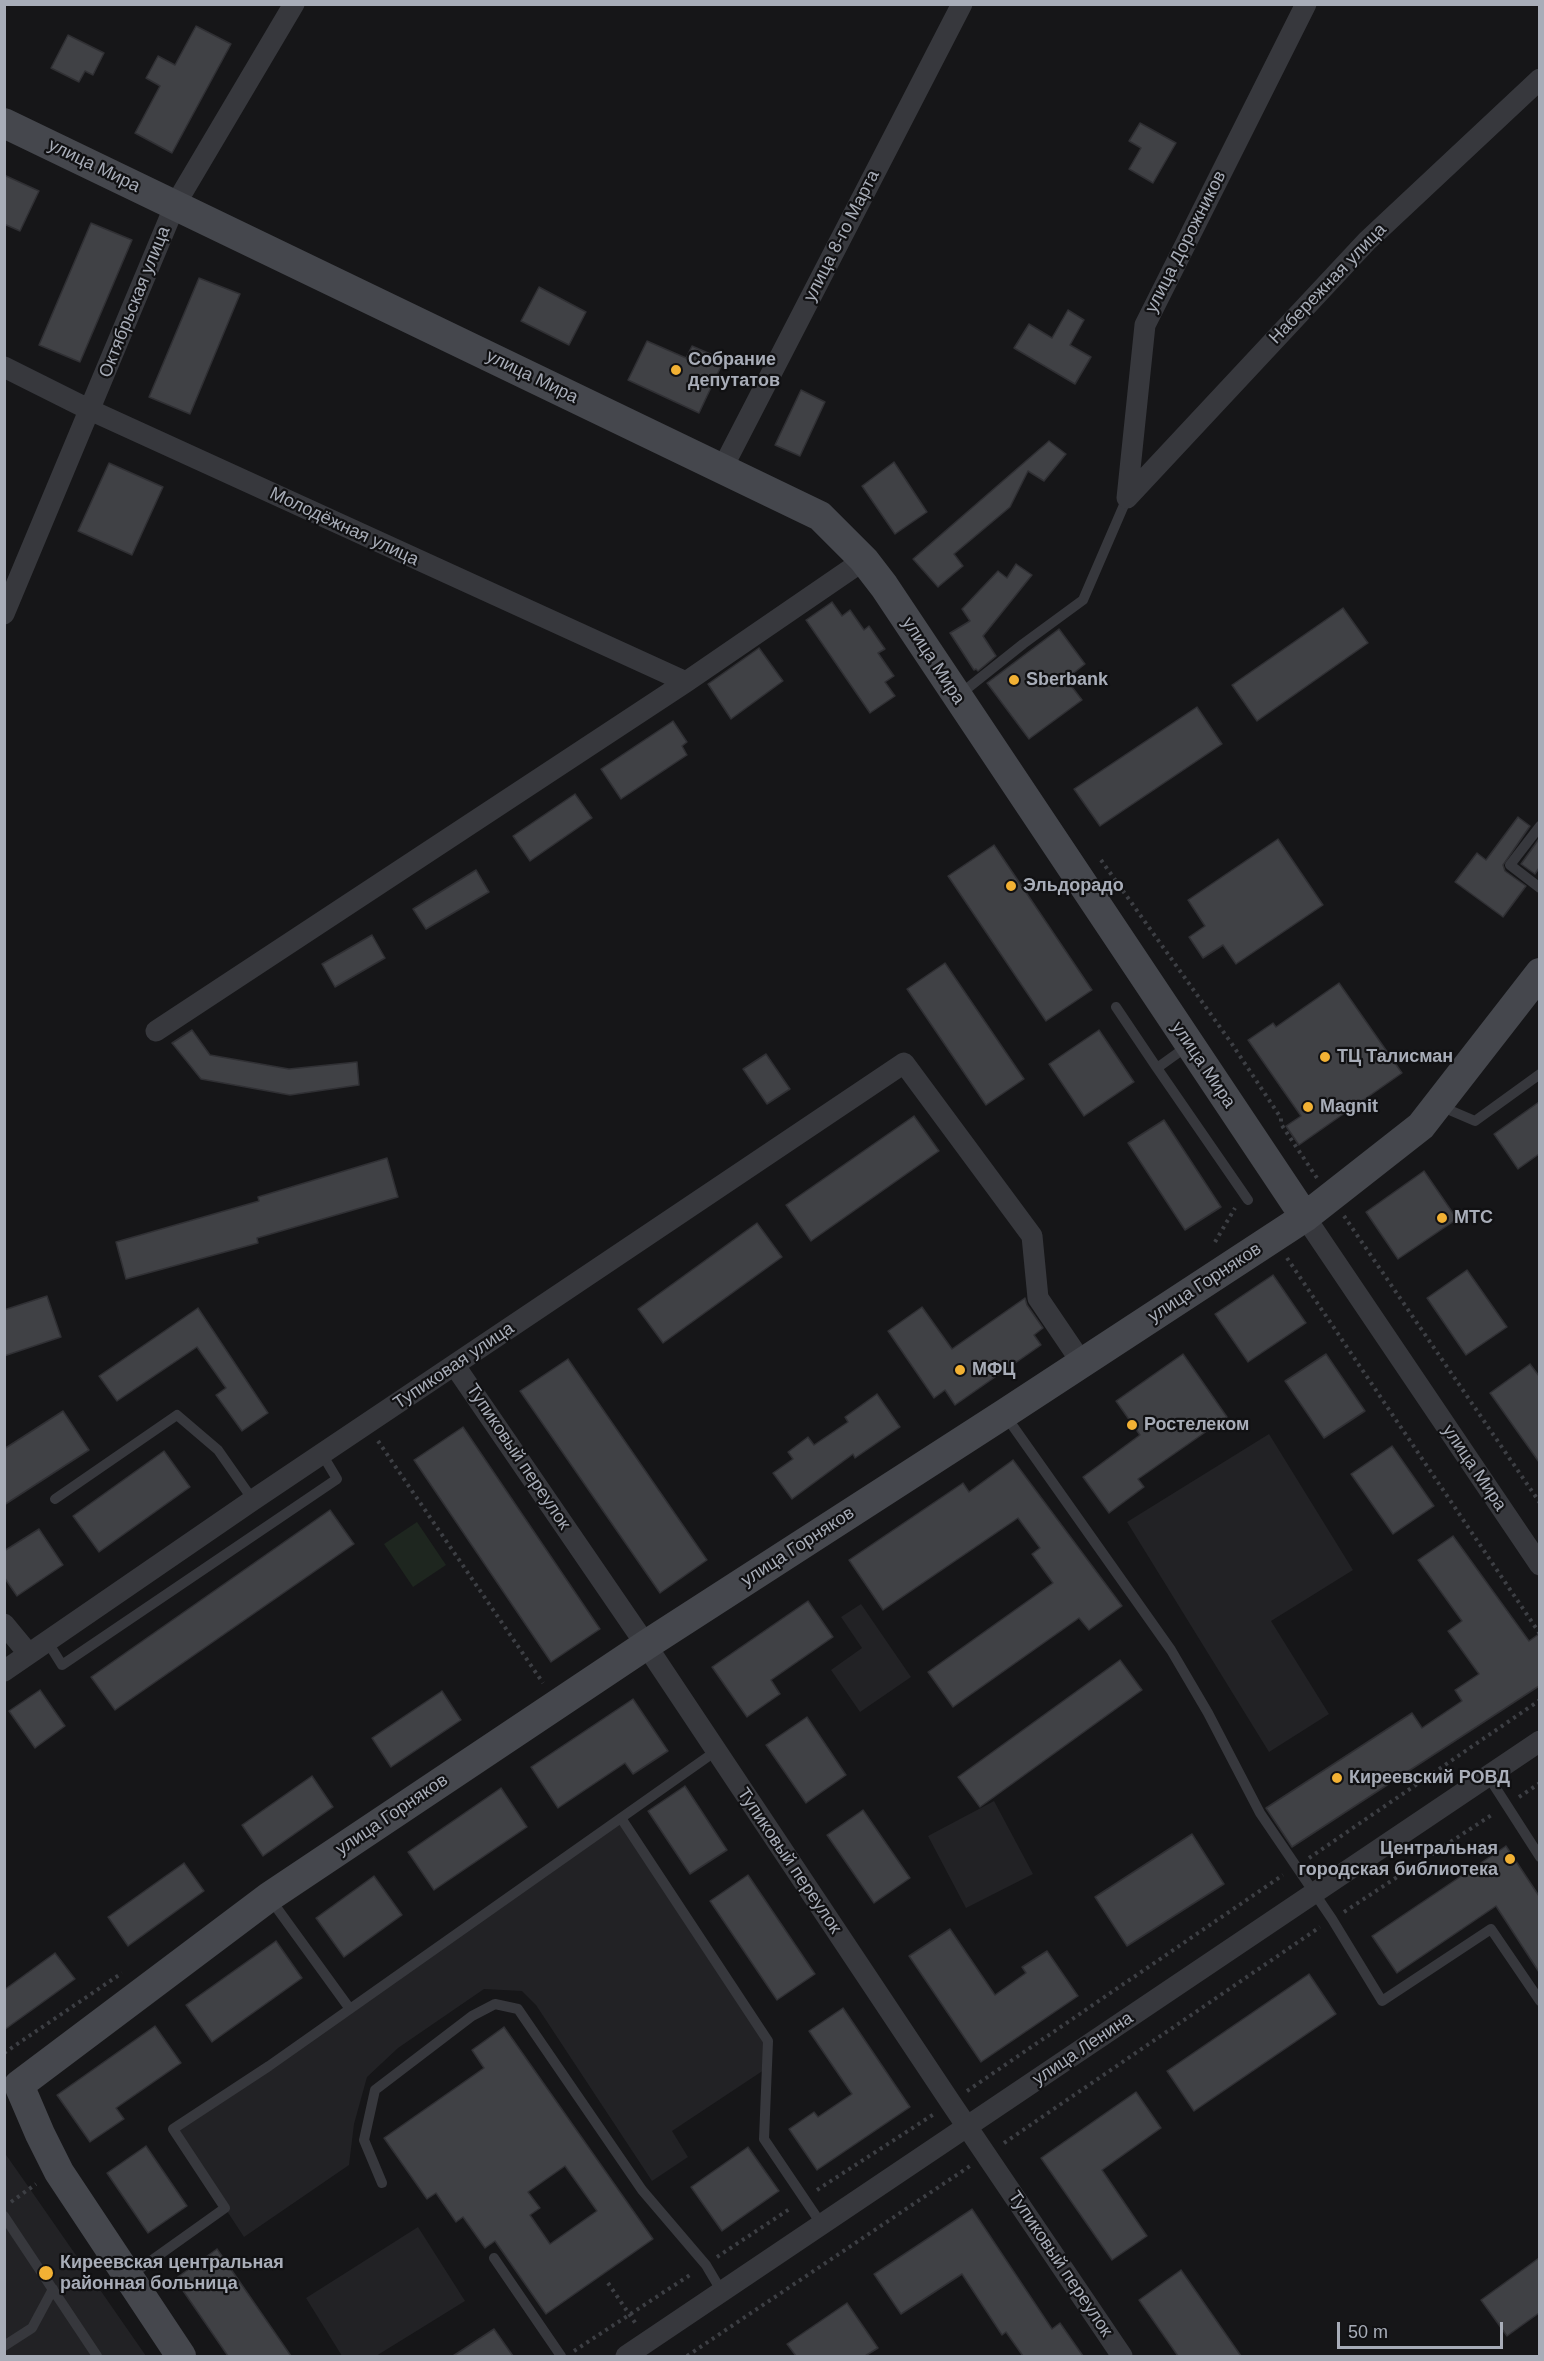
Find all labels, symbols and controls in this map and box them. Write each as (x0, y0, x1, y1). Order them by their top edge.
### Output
street label: улица Мира (45, 134, 143, 198)
street label: улица 8-го Марта (800, 167, 884, 305)
street label: улица Дорожников (1141, 167, 1231, 317)
street label: Набережная улица (1265, 219, 1391, 349)
street label: Октябрьская улица (95, 223, 175, 381)
street label: улица Мира (483, 345, 581, 409)
place label: Собрание депутатов (688, 349, 780, 392)
marker: Собрание депутатов (669, 363, 683, 377)
street label: Молодёжная улица (266, 483, 422, 571)
street label: улица Мира (897, 613, 969, 709)
place label: Sberbank (1026, 669, 1108, 691)
marker: Sberbank (1007, 673, 1021, 687)
place label: Эльдорадо (1023, 875, 1124, 897)
marker: Эльдорадо (1004, 879, 1018, 893)
street label: улица Мира (1166, 1018, 1240, 1112)
place label: ТЦ Талисман (1337, 1046, 1453, 1068)
marker: ТЦ Талисман (1318, 1050, 1332, 1064)
place label: Magnit (1320, 1096, 1378, 1118)
marker: Magnit (1301, 1100, 1315, 1114)
place label: МТС (1454, 1207, 1493, 1229)
marker: МТС (1435, 1211, 1449, 1225)
street label: улица Горняков (1144, 1238, 1266, 1328)
street label: Тупиковая улица (390, 1318, 518, 1414)
place label: МФЦ (972, 1359, 1016, 1381)
marker: МФЦ (953, 1363, 967, 1377)
street label: Тупиковый переулок (461, 1380, 575, 1534)
place label: Ростелеком (1144, 1414, 1249, 1436)
marker: Ростелеком (1125, 1418, 1139, 1432)
street label: улица Мира (1437, 1421, 1511, 1515)
street label: улица Горняков (737, 1502, 859, 1592)
place label: Киреевский РОВД (1349, 1767, 1510, 1789)
street label: улица Горняков (332, 1770, 452, 1860)
marker: Киреевский РОВД (1330, 1771, 1344, 1785)
street label: Тупиковый переулок (732, 1784, 846, 1938)
place label: Центральная городская библиотека (1299, 1838, 1498, 1880)
marker: Центральная городская библиотека (1503, 1852, 1517, 1866)
street label: улица Ленина (1029, 2008, 1137, 2090)
street label: Тупиковый переулок (1003, 2187, 1117, 2341)
place label: Киреевская центральная районная больница (60, 2252, 284, 2294)
marker: Киреевская центральная районная больница (37, 2264, 55, 2282)
scale bar (1340, 2310, 1506, 2348)
text: 50 m (1348, 2322, 1388, 2342)

